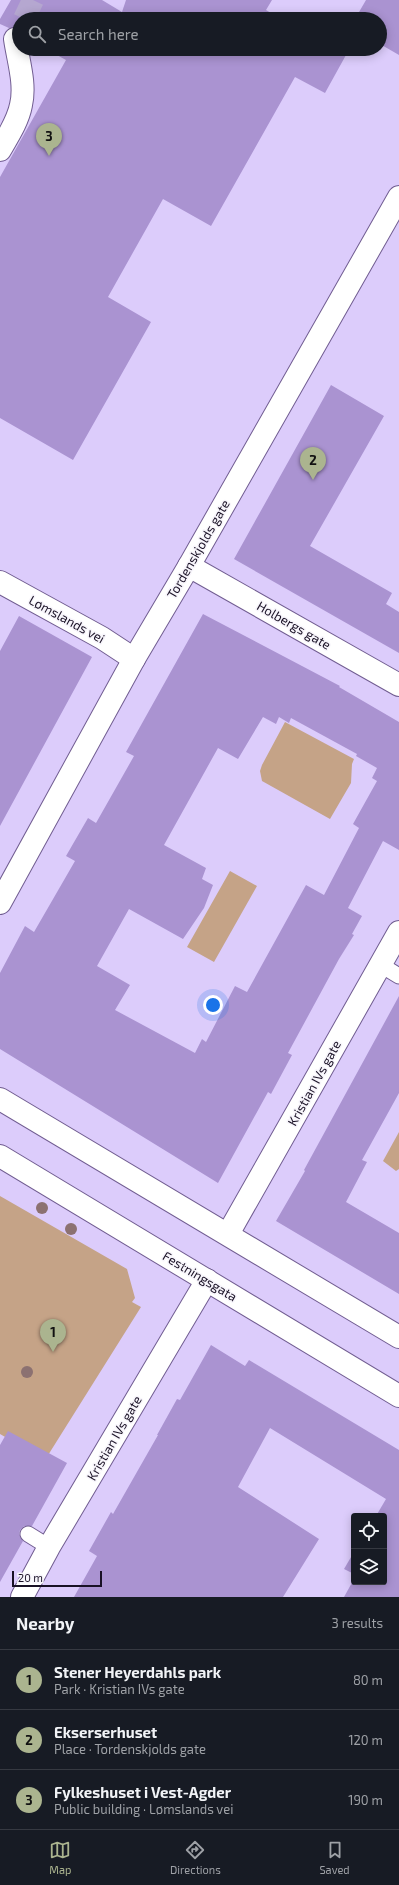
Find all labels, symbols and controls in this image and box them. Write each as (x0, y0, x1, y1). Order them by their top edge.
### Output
search box (12, 12, 387, 56)
icon: search (26, 23, 48, 45)
text: Search here (58, 25, 139, 43)
pin: 3 (36, 123, 62, 156)
pin: 2 (300, 447, 326, 480)
street label: Tordenskjolds gate (163, 497, 233, 601)
street label: Lømslands vei (26, 592, 108, 646)
street label: Holbergs gate (254, 597, 334, 653)
your location (203, 995, 223, 1015)
street label: Kristian IVs gate (284, 1037, 344, 1129)
street label: Festningsgata (160, 1248, 240, 1304)
pin: 1 (40, 1319, 66, 1352)
street label: Kristian IVs gate (83, 1393, 145, 1483)
map controls (351, 1513, 387, 1585)
button: locate (351, 1513, 387, 1549)
button: layers (351, 1549, 387, 1585)
scale bar (12, 1569, 102, 1588)
text: 20 m (18, 1571, 43, 1584)
text: Nearby (16, 1613, 74, 1633)
text: 3 results (332, 1615, 383, 1631)
text: Stener Heyerdahls park (54, 1663, 221, 1681)
text: 1 (26, 1672, 32, 1688)
text: 80 m (353, 1672, 383, 1688)
text: Park · Kristian IVs gate (54, 1681, 185, 1697)
text: Ekserserhuset (54, 1723, 157, 1741)
text: 2 (25, 1732, 33, 1748)
text: 120 m (348, 1732, 383, 1748)
text: Place · Tordenskjolds gate (54, 1741, 206, 1757)
text: Fylkeshuset i Vest-Agder (54, 1783, 231, 1801)
text: 3 (25, 1792, 33, 1808)
text: 190 m (348, 1792, 383, 1808)
text: Public building · Lømslands vei (54, 1801, 233, 1817)
tab: Map (49, 1839, 71, 1876)
tab: Directions (170, 1839, 221, 1876)
tab: Saved (319, 1839, 350, 1876)

